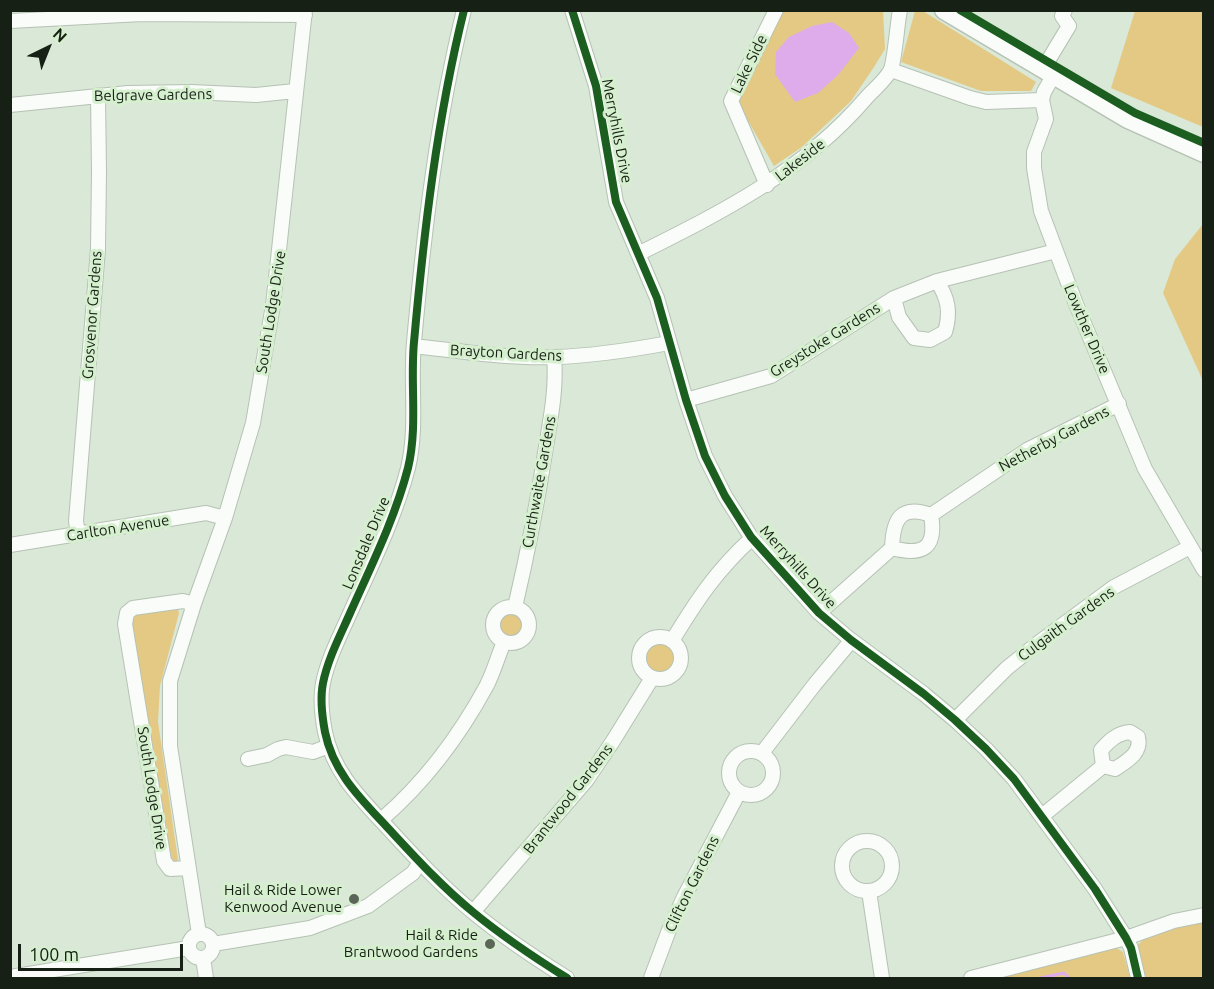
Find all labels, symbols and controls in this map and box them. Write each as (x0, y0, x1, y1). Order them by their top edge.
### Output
north arrow (18, 18, 78, 78)
text: N (50, 24, 71, 45)
street label: Lake Side (727, 32, 771, 96)
street label: Merryhills Drive (598, 77, 636, 185)
street label: Belgrave Gardens (94, 85, 212, 105)
street label: Lakeside (772, 135, 828, 185)
street label: South Lodge Drive (252, 249, 290, 375)
street label: Grosvenor Gardens (79, 250, 105, 380)
street label: Lowther Drive (1060, 282, 1114, 376)
street label: Greystoke Gardens (766, 299, 884, 381)
street label: Brayton Gardens (449, 341, 563, 365)
street label: Netherby Gardens (996, 402, 1112, 476)
street label: Curthwaite Gardens (519, 415, 559, 549)
street label: Lonsdale Drive (338, 494, 394, 592)
street label: Carlton Avenue (65, 511, 171, 545)
street label: Merryhills Drive (756, 522, 840, 612)
street label: Culgaith Gardens (1014, 583, 1118, 665)
street label: South Lodge Drive (133, 725, 171, 851)
street label: Brantwood Gardens (520, 741, 616, 857)
street label: Clifton Gardens (661, 833, 723, 935)
place label: Hail & Ride Lower Kenwood Avenue (224, 881, 342, 916)
marker: Hail & Ride Lower Kenwood Avenue (347, 892, 361, 906)
place label: Hail & Ride Brantwood Gardens (344, 926, 478, 961)
scale bar (21, 932, 186, 970)
marker: Hail & Ride Brantwood Gardens (483, 937, 497, 951)
text: 100 m (29, 944, 79, 964)

